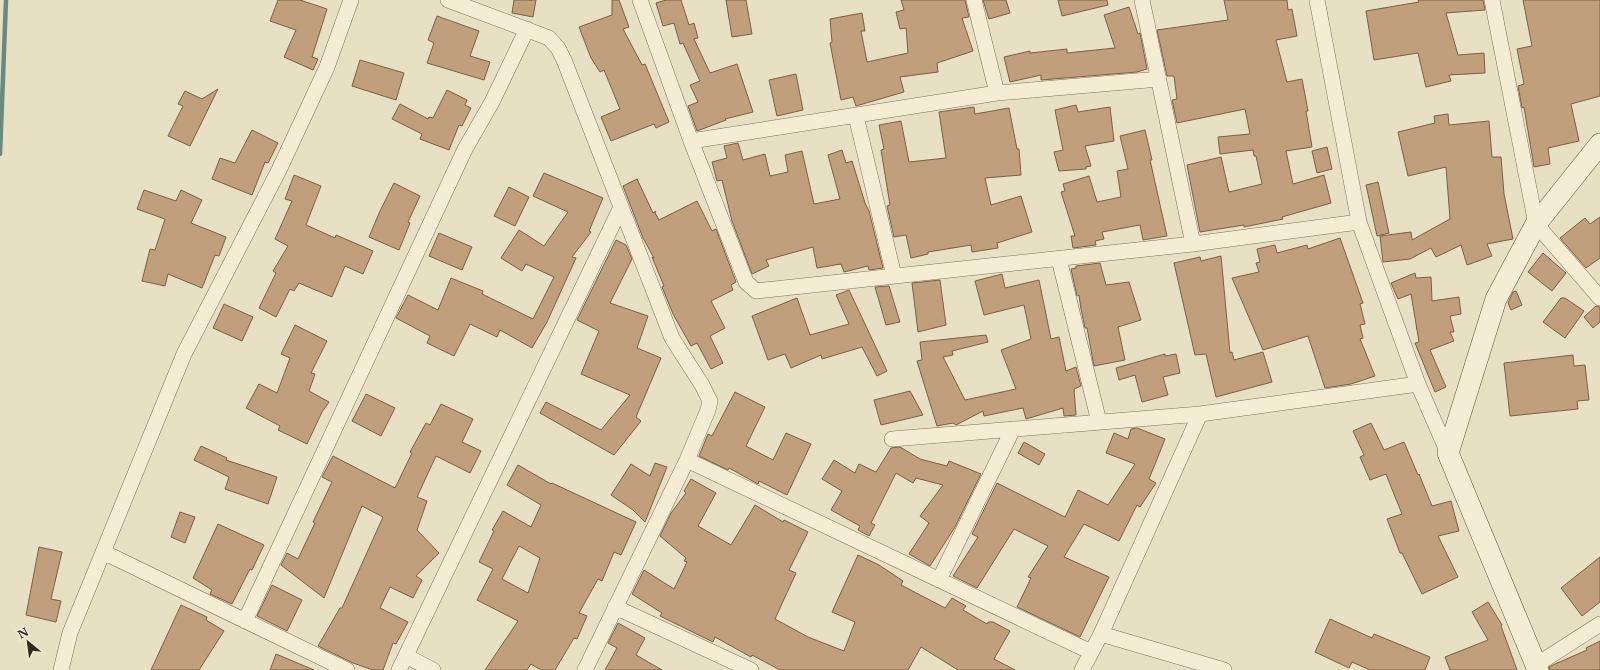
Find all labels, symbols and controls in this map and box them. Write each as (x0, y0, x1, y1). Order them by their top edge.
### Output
north arrow (8, 622, 48, 662)
text: N (15, 624, 32, 642)

